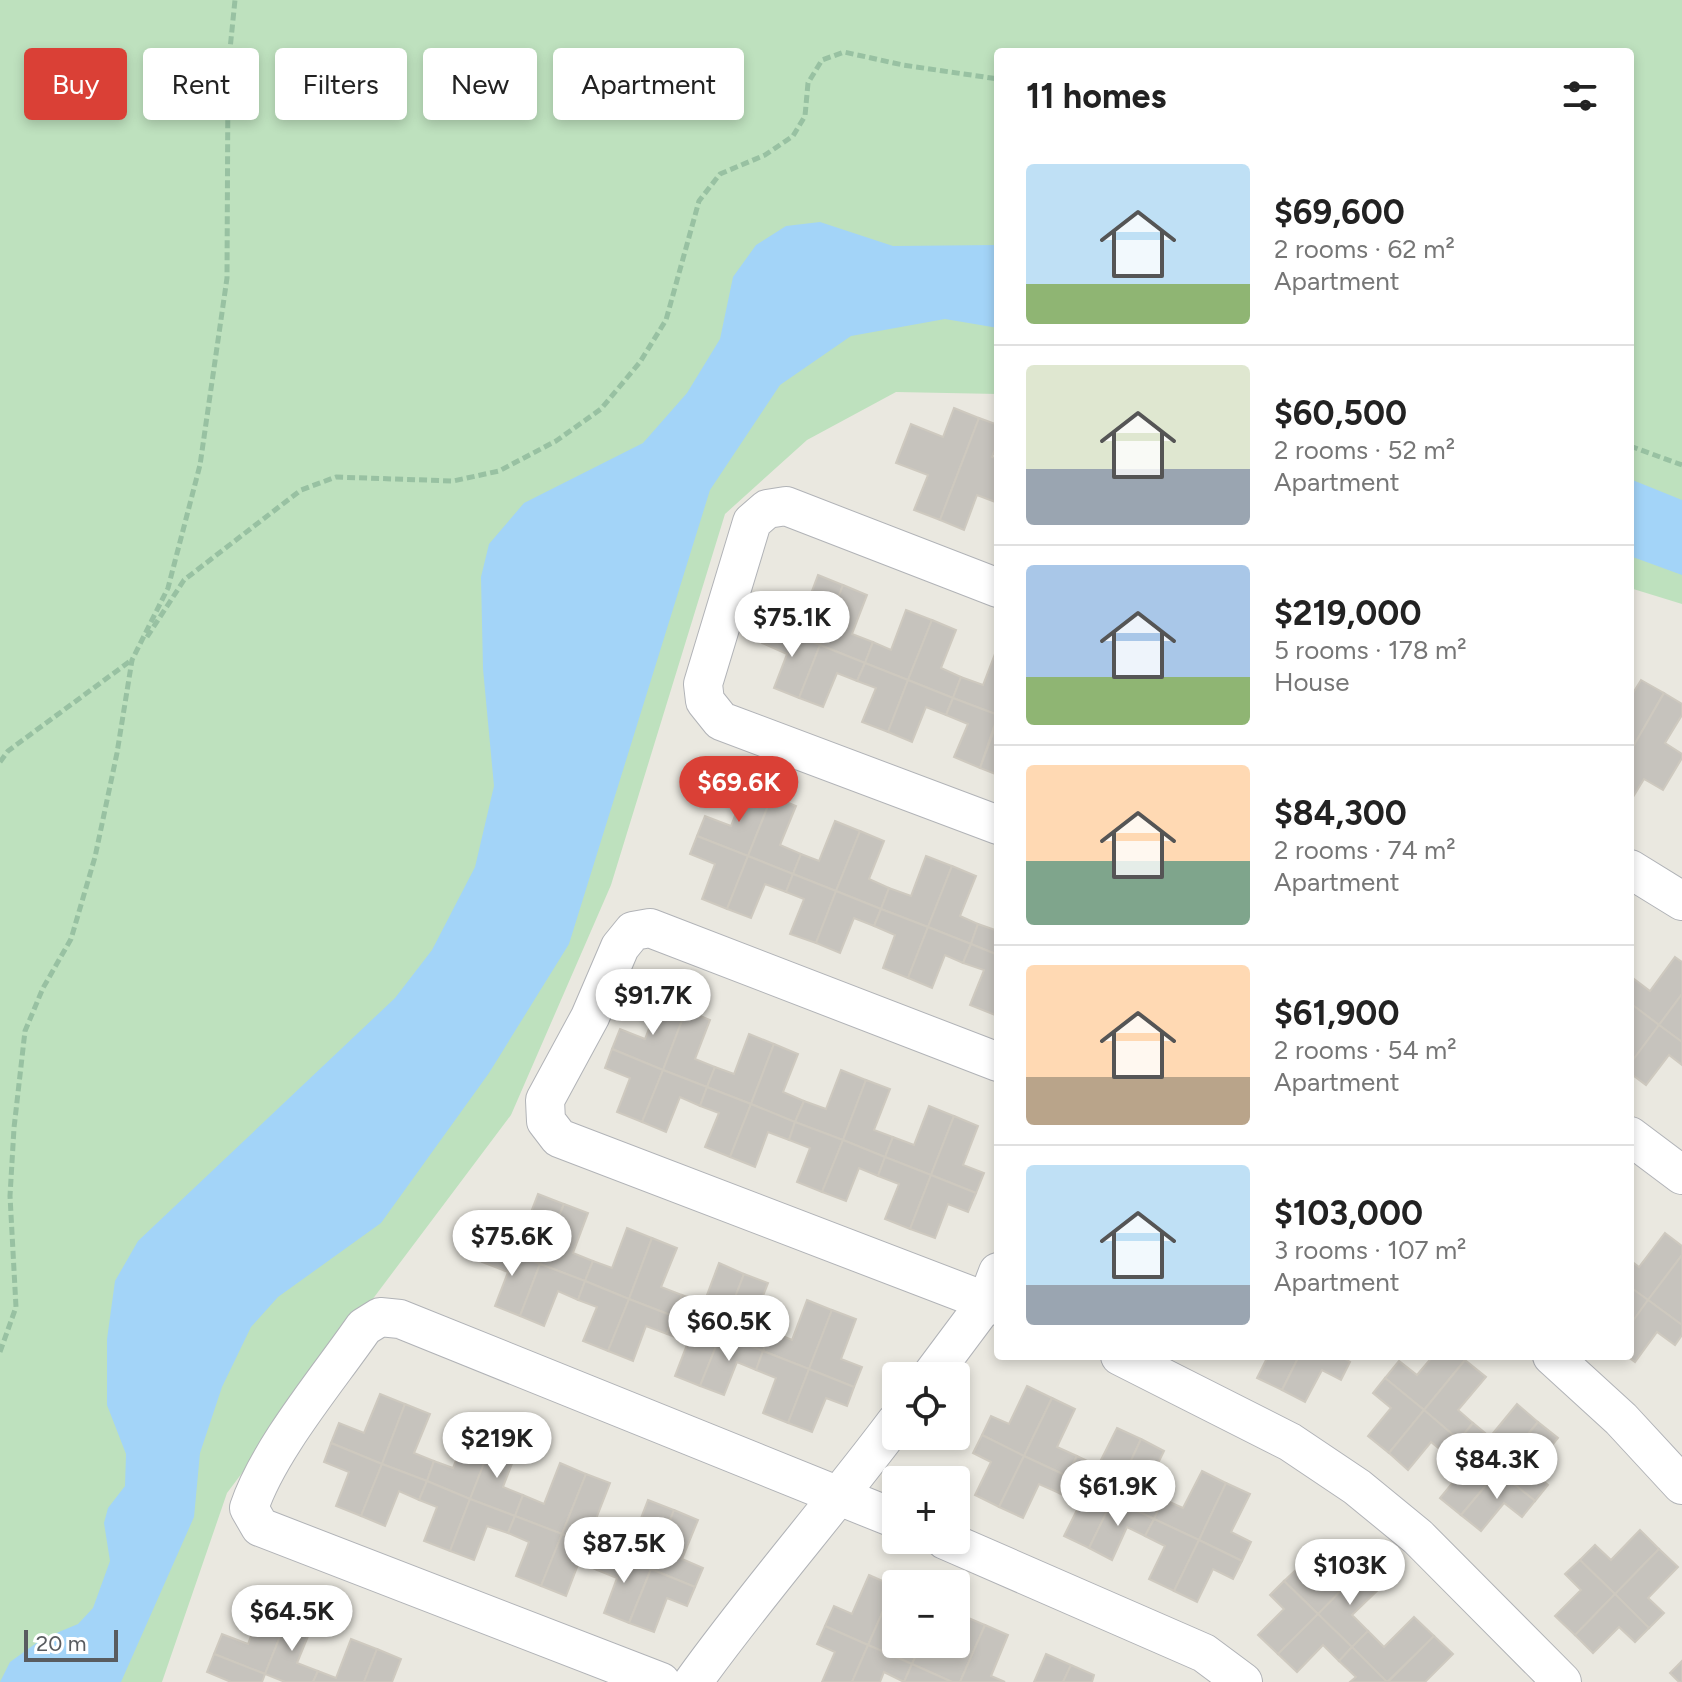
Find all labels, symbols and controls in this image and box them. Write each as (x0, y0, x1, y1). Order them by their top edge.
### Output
chip: Buy (24, 48, 127, 120)
chip: Rent (143, 48, 259, 120)
chip: Filters (275, 48, 407, 120)
chip: New (423, 48, 537, 120)
chip: Apartment (553, 48, 744, 120)
icon: filters (1558, 74, 1602, 118)
text: 11 homes (1026, 76, 1166, 117)
text: $69,600 (1274, 192, 1405, 233)
icon: home (1090, 196, 1186, 292)
text: 2 rooms · 62 m² (1274, 233, 1455, 265)
text: Apartment (1274, 265, 1400, 297)
text: $60,500 (1274, 393, 1407, 434)
icon: home (1090, 397, 1186, 493)
text: 2 rooms · 52 m² (1274, 434, 1455, 466)
text: Apartment (1274, 466, 1400, 498)
pin: $75.1K (727, 591, 857, 659)
text: $219,000 (1274, 593, 1421, 634)
icon: home (1090, 597, 1186, 693)
text: $75.1K (753, 601, 831, 633)
text: 5 rooms · 178 m² (1274, 634, 1467, 666)
text: House (1274, 666, 1349, 698)
pin: $69.6K (674, 756, 804, 824)
text: $69.6K (697, 766, 781, 798)
text: $84,300 (1274, 793, 1407, 834)
icon: home (1090, 797, 1186, 893)
text: 2 rooms · 74 m² (1274, 834, 1456, 866)
text: Apartment (1274, 866, 1400, 898)
pin: $91.7K (588, 969, 718, 1037)
text: $91.7K (614, 979, 692, 1011)
text: $61,900 (1274, 993, 1399, 1034)
icon: home (1090, 997, 1186, 1093)
text: 2 rooms · 54 m² (1274, 1034, 1457, 1066)
text: Apartment (1274, 1066, 1400, 1098)
text: $103,000 (1274, 1193, 1423, 1234)
icon: home (1090, 1197, 1186, 1293)
pin: $75.6K (447, 1210, 577, 1278)
text: $75.6K (471, 1220, 553, 1252)
text: 3 rooms · 107 m² (1274, 1234, 1467, 1266)
text: Apartment (1274, 1266, 1400, 1298)
pin: $60.5K (664, 1295, 794, 1363)
text: $60.5K (686, 1305, 772, 1337)
map controls (882, 1362, 970, 1658)
button: locate (882, 1362, 970, 1450)
pin: $219K (441, 1412, 553, 1480)
text: $219K (461, 1422, 533, 1454)
pin: $84.3K (1432, 1433, 1562, 1501)
text: $84.3K (1455, 1443, 1540, 1475)
pin: $61.9K (1053, 1460, 1183, 1528)
button: + (882, 1466, 970, 1554)
text: $61.9K (1078, 1470, 1158, 1502)
pin: $87.5K (559, 1517, 689, 1585)
text: $87.5K (582, 1527, 666, 1559)
pin: $103K (1294, 1539, 1406, 1607)
text: $103K (1313, 1549, 1387, 1581)
button: − (882, 1570, 970, 1658)
pin: $64.5K (227, 1585, 357, 1653)
text: $64.5K (250, 1595, 334, 1627)
scale bar (24, 1626, 118, 1662)
text: 20 m (36, 1630, 87, 1657)

